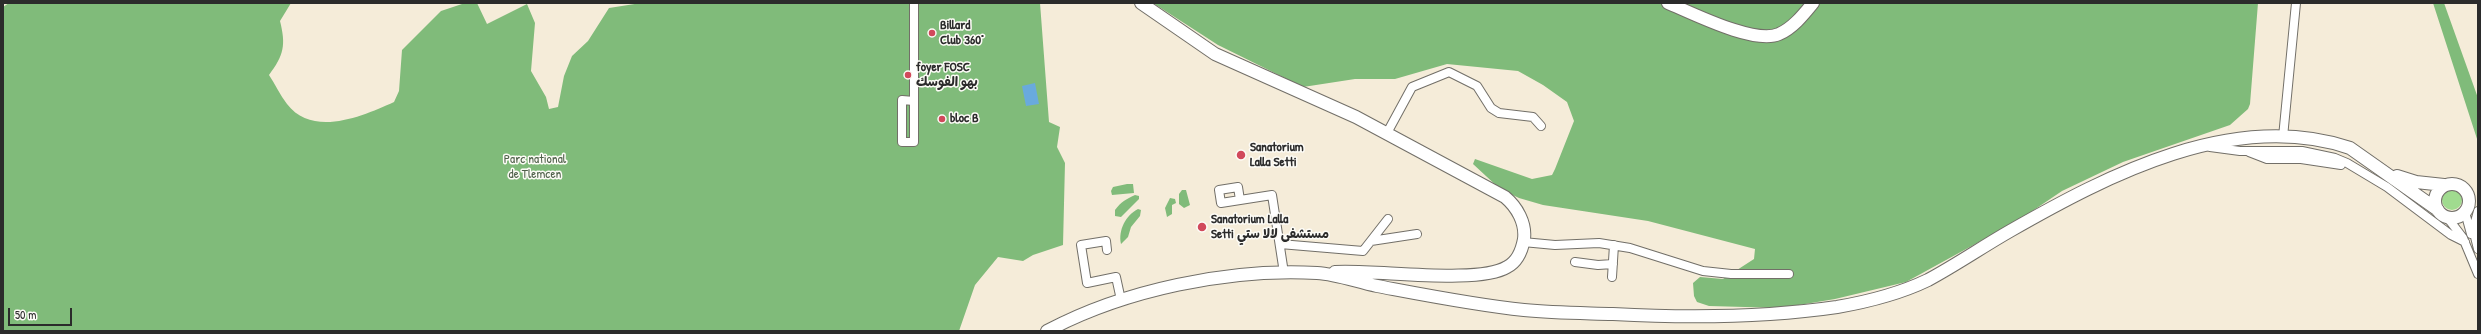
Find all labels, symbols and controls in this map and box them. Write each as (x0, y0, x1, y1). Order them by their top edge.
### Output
place label: Billard Club 360° (940, 18, 984, 49)
marker: Billard Club 360° (927, 28, 937, 38)
place label: foyer FOSC بهو الفوسك (916, 60, 978, 91)
marker: foyer FOSC بهو الفوسك (903, 70, 913, 80)
place label: bloc B (950, 111, 979, 127)
marker: bloc B (937, 114, 947, 124)
place label: Sanatorium Lalla Setti (1250, 140, 1304, 171)
marker: Sanatorium Lalla Setti (1235, 149, 1247, 161)
park label: Parc national de Tlemcen (504, 152, 566, 183)
place label: Sanatorium Lalla Setti مستشفى لالا ستي (1211, 212, 1329, 243)
marker: Sanatorium Lalla Setti مستشفى لالا ستي (1196, 221, 1208, 233)
scale bar (10, 300, 74, 326)
text: 50 m (15, 306, 36, 323)

